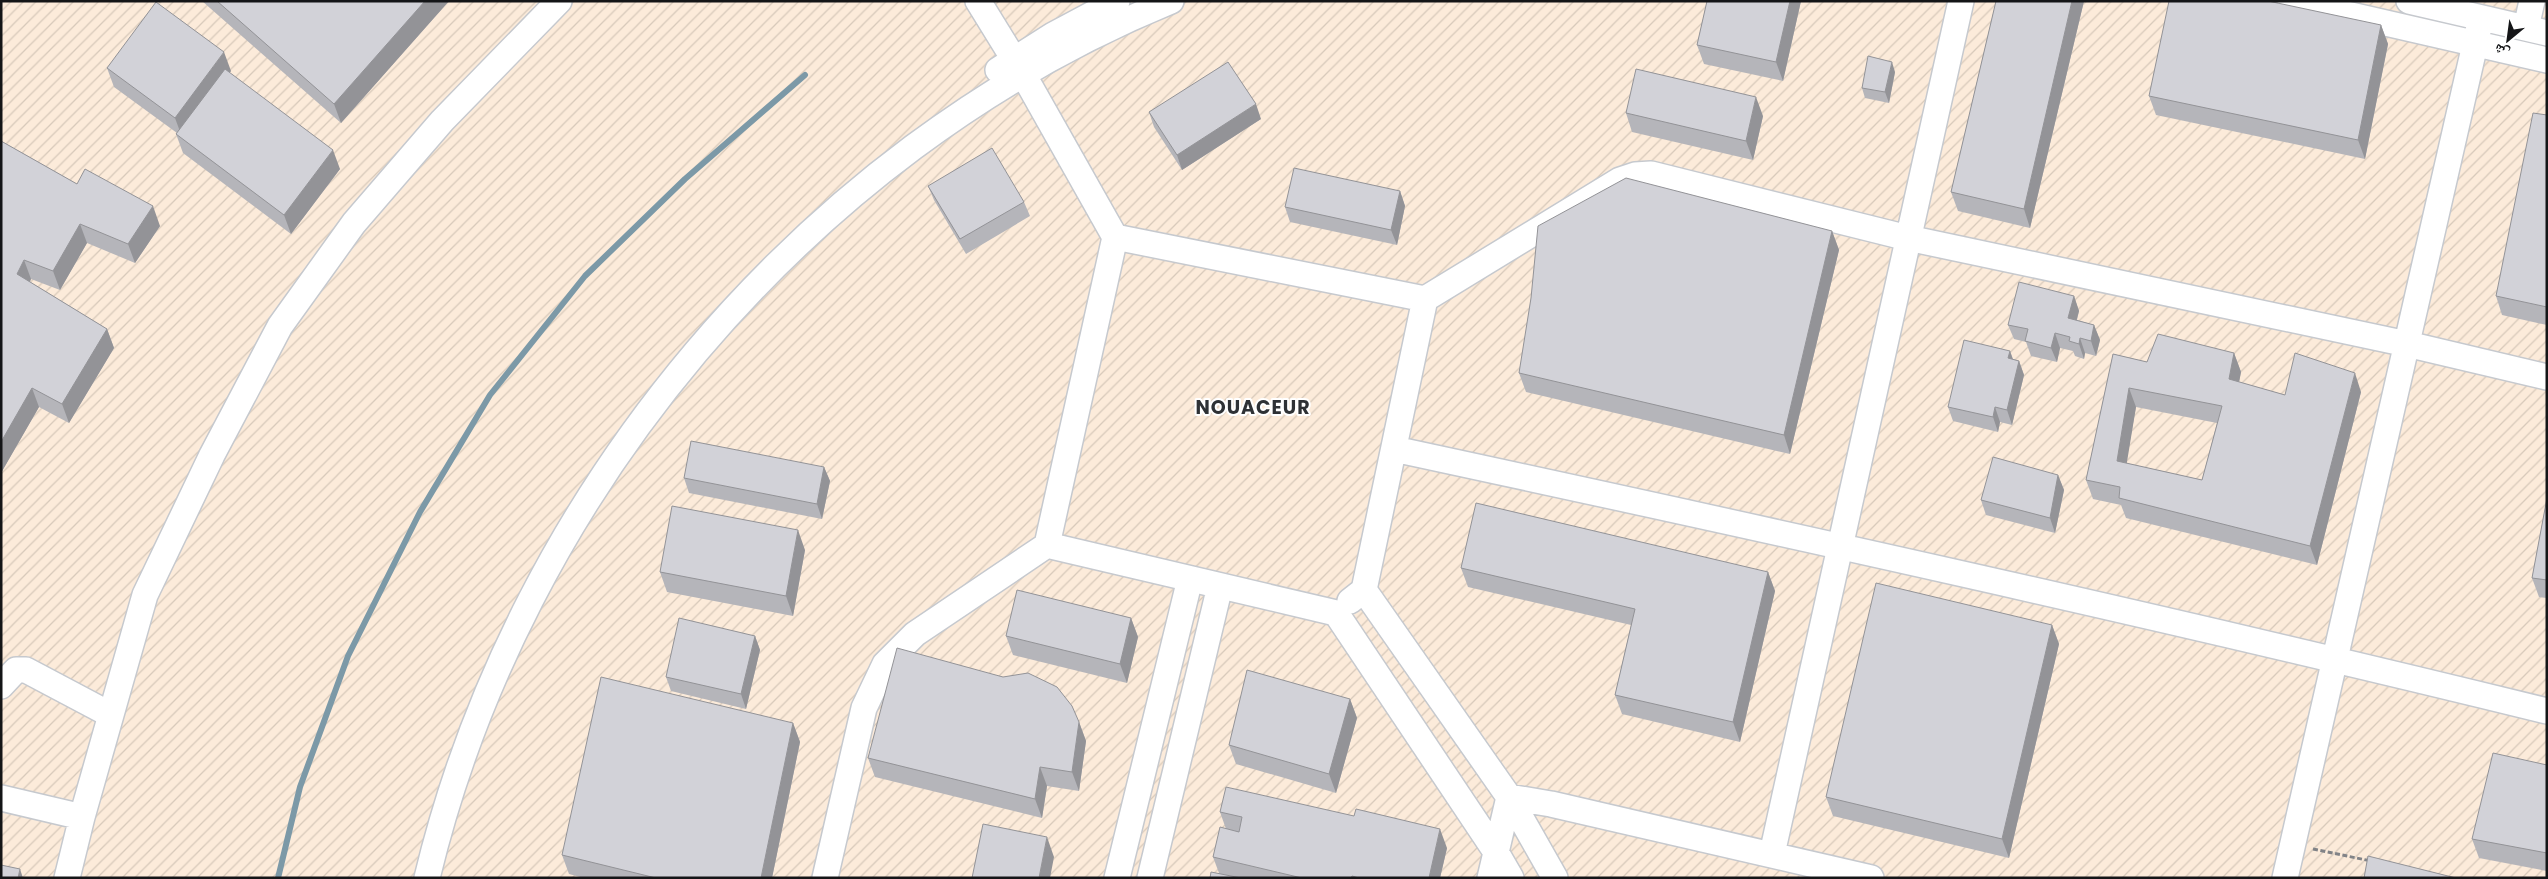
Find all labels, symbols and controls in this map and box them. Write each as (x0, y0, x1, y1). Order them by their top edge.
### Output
north arrow (2483, 15, 2533, 65)
text: ش (2490, 39, 2513, 64)
district label: NOUACEUR (1195, 394, 1311, 421)

